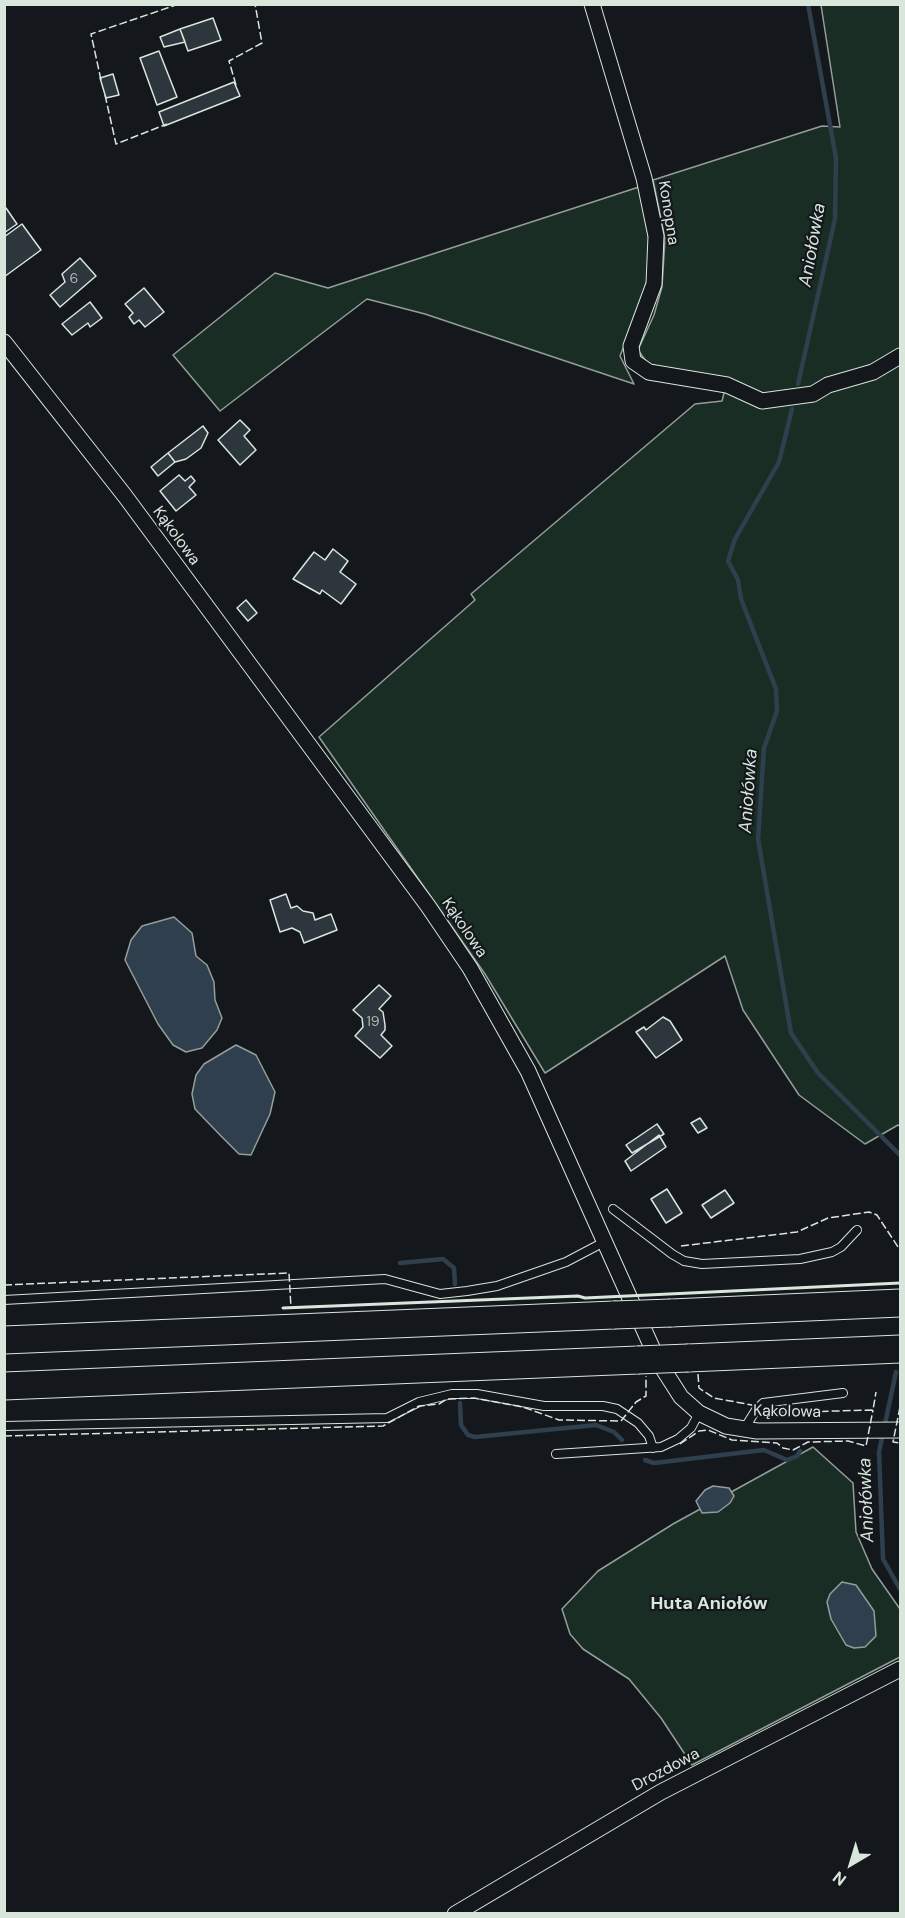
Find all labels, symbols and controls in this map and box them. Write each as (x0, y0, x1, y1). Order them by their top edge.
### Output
street label: Konopna (653, 179, 683, 247)
water label: Aniołówka (795, 201, 831, 289)
house number: 6 (70, 271, 78, 287)
street label: Kąkolowa (148, 503, 204, 569)
water label: Aniołówka (735, 748, 763, 834)
street label: Kąkolowa (437, 894, 491, 962)
house number: 19 (366, 1014, 380, 1030)
street label: Kąkolowa (753, 1402, 821, 1422)
water label: Aniołówka (855, 1457, 879, 1543)
district label: Huta Aniołów (650, 1593, 768, 1615)
street label: Drozdowa (629, 1744, 703, 1796)
north arrow (821, 1834, 881, 1894)
text: N (829, 1867, 851, 1890)

